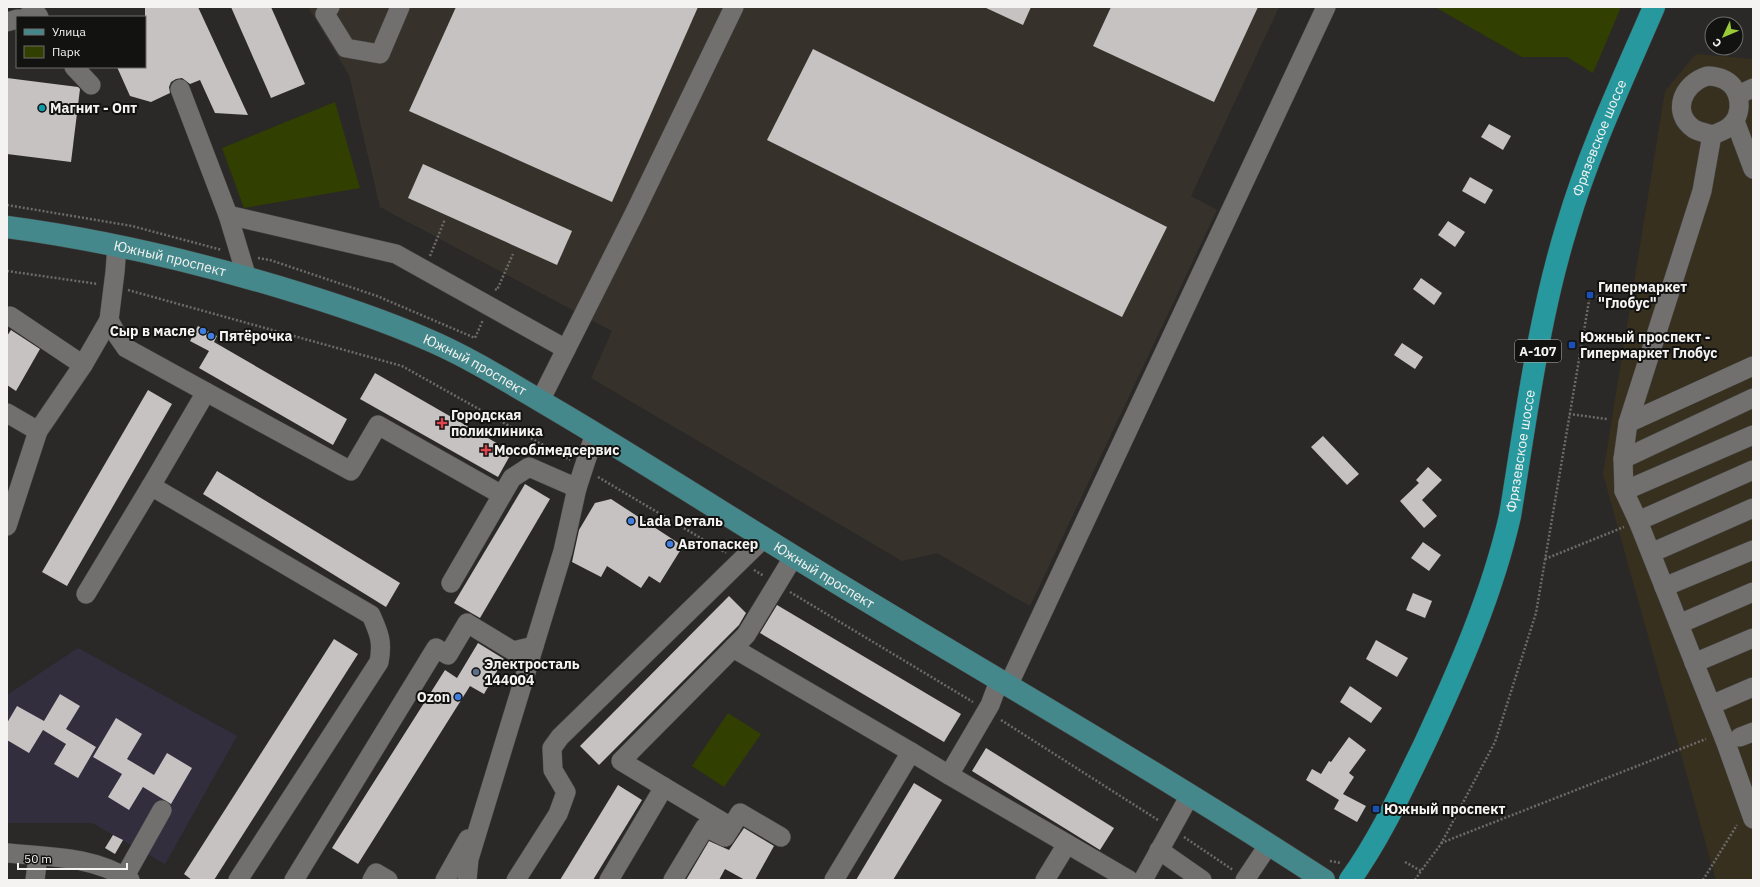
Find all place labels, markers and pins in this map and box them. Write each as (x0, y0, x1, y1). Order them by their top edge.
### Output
place label: Магнит - Опт (50, 99, 137, 117)
marker: Магнит - Опт (37, 103, 47, 113)
place label: Гипермаркет "Глобус" (1598, 278, 1687, 312)
marker: Гипермаркет "Глобус" (1585, 290, 1595, 300)
place label: Сыр в масле (110, 322, 195, 340)
marker: Сыр в масле (198, 326, 208, 336)
place label: Пятёрочка (219, 327, 292, 345)
place label: Южный проспект - Гипермаркет Глобус (1580, 328, 1718, 362)
marker: Пятёрочка (206, 331, 216, 341)
marker: Южный проспект - Гипермаркет Глобус (1567, 340, 1577, 350)
place label: Городская поликлиника (451, 406, 543, 440)
marker: Городская поликлиника (436, 417, 448, 429)
place label: Мособлмедсервис (494, 441, 619, 459)
marker: Мособлмедсервис (481, 445, 491, 455)
place label: Lada Dеталь (639, 512, 723, 530)
marker: Lada Dеталь (626, 516, 636, 526)
place label: Автопаскер (678, 535, 758, 553)
marker: Автопаскер (665, 539, 675, 549)
place label: Электросталь 144004 (484, 655, 580, 689)
marker: Электросталь 144004 (471, 667, 481, 677)
place label: Ozon (417, 688, 450, 706)
marker: Ozon (453, 692, 463, 702)
place label: Южный проспект (1384, 800, 1505, 818)
marker: Южный проспект (1371, 804, 1381, 814)

